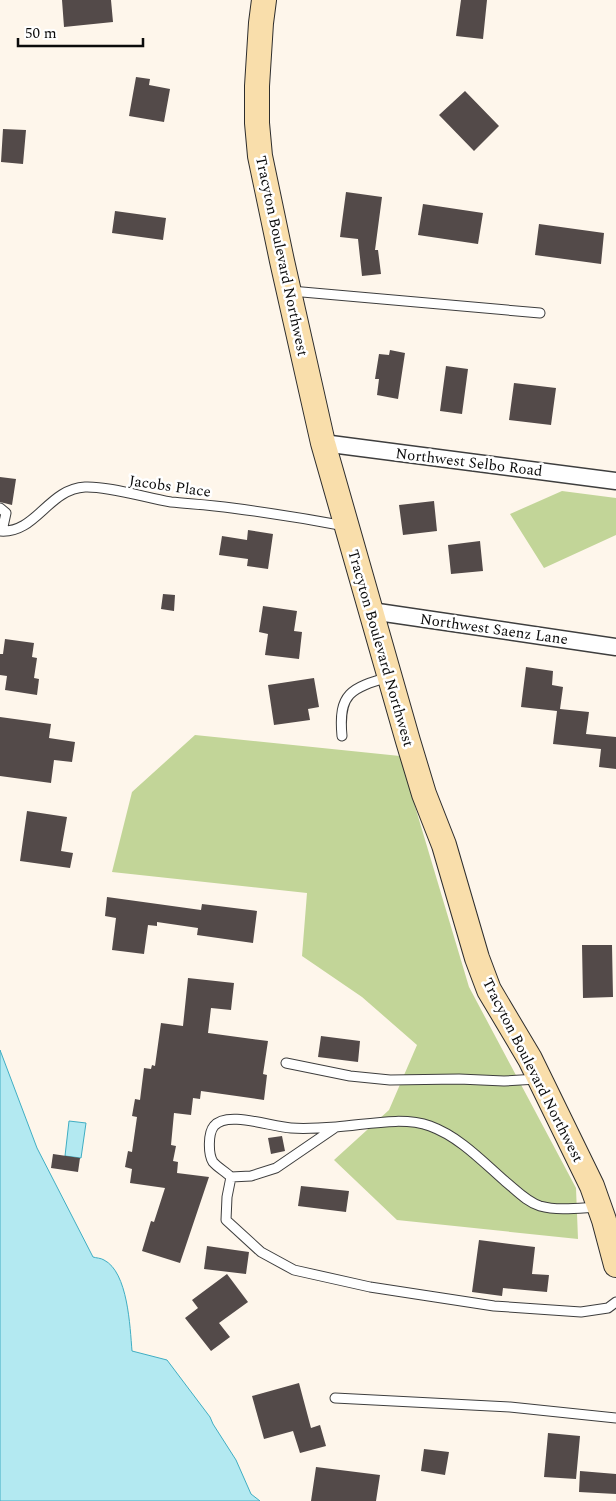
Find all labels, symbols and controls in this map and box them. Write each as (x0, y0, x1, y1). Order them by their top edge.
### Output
scale bar (18, 15, 142, 47)
text: 50 m (25, 22, 57, 45)
street label: Tracyton Boulevard Northwest (249, 154, 314, 358)
street label: Northwest Selbo Road (394, 442, 544, 483)
street label: Jacobs Place (128, 469, 212, 504)
street label: Tracyton Boulevard Northwest (341, 547, 420, 750)
street label: Northwest Saenz Lane (418, 608, 569, 651)
street label: Tracyton Boulevard Northwest (476, 974, 589, 1166)

